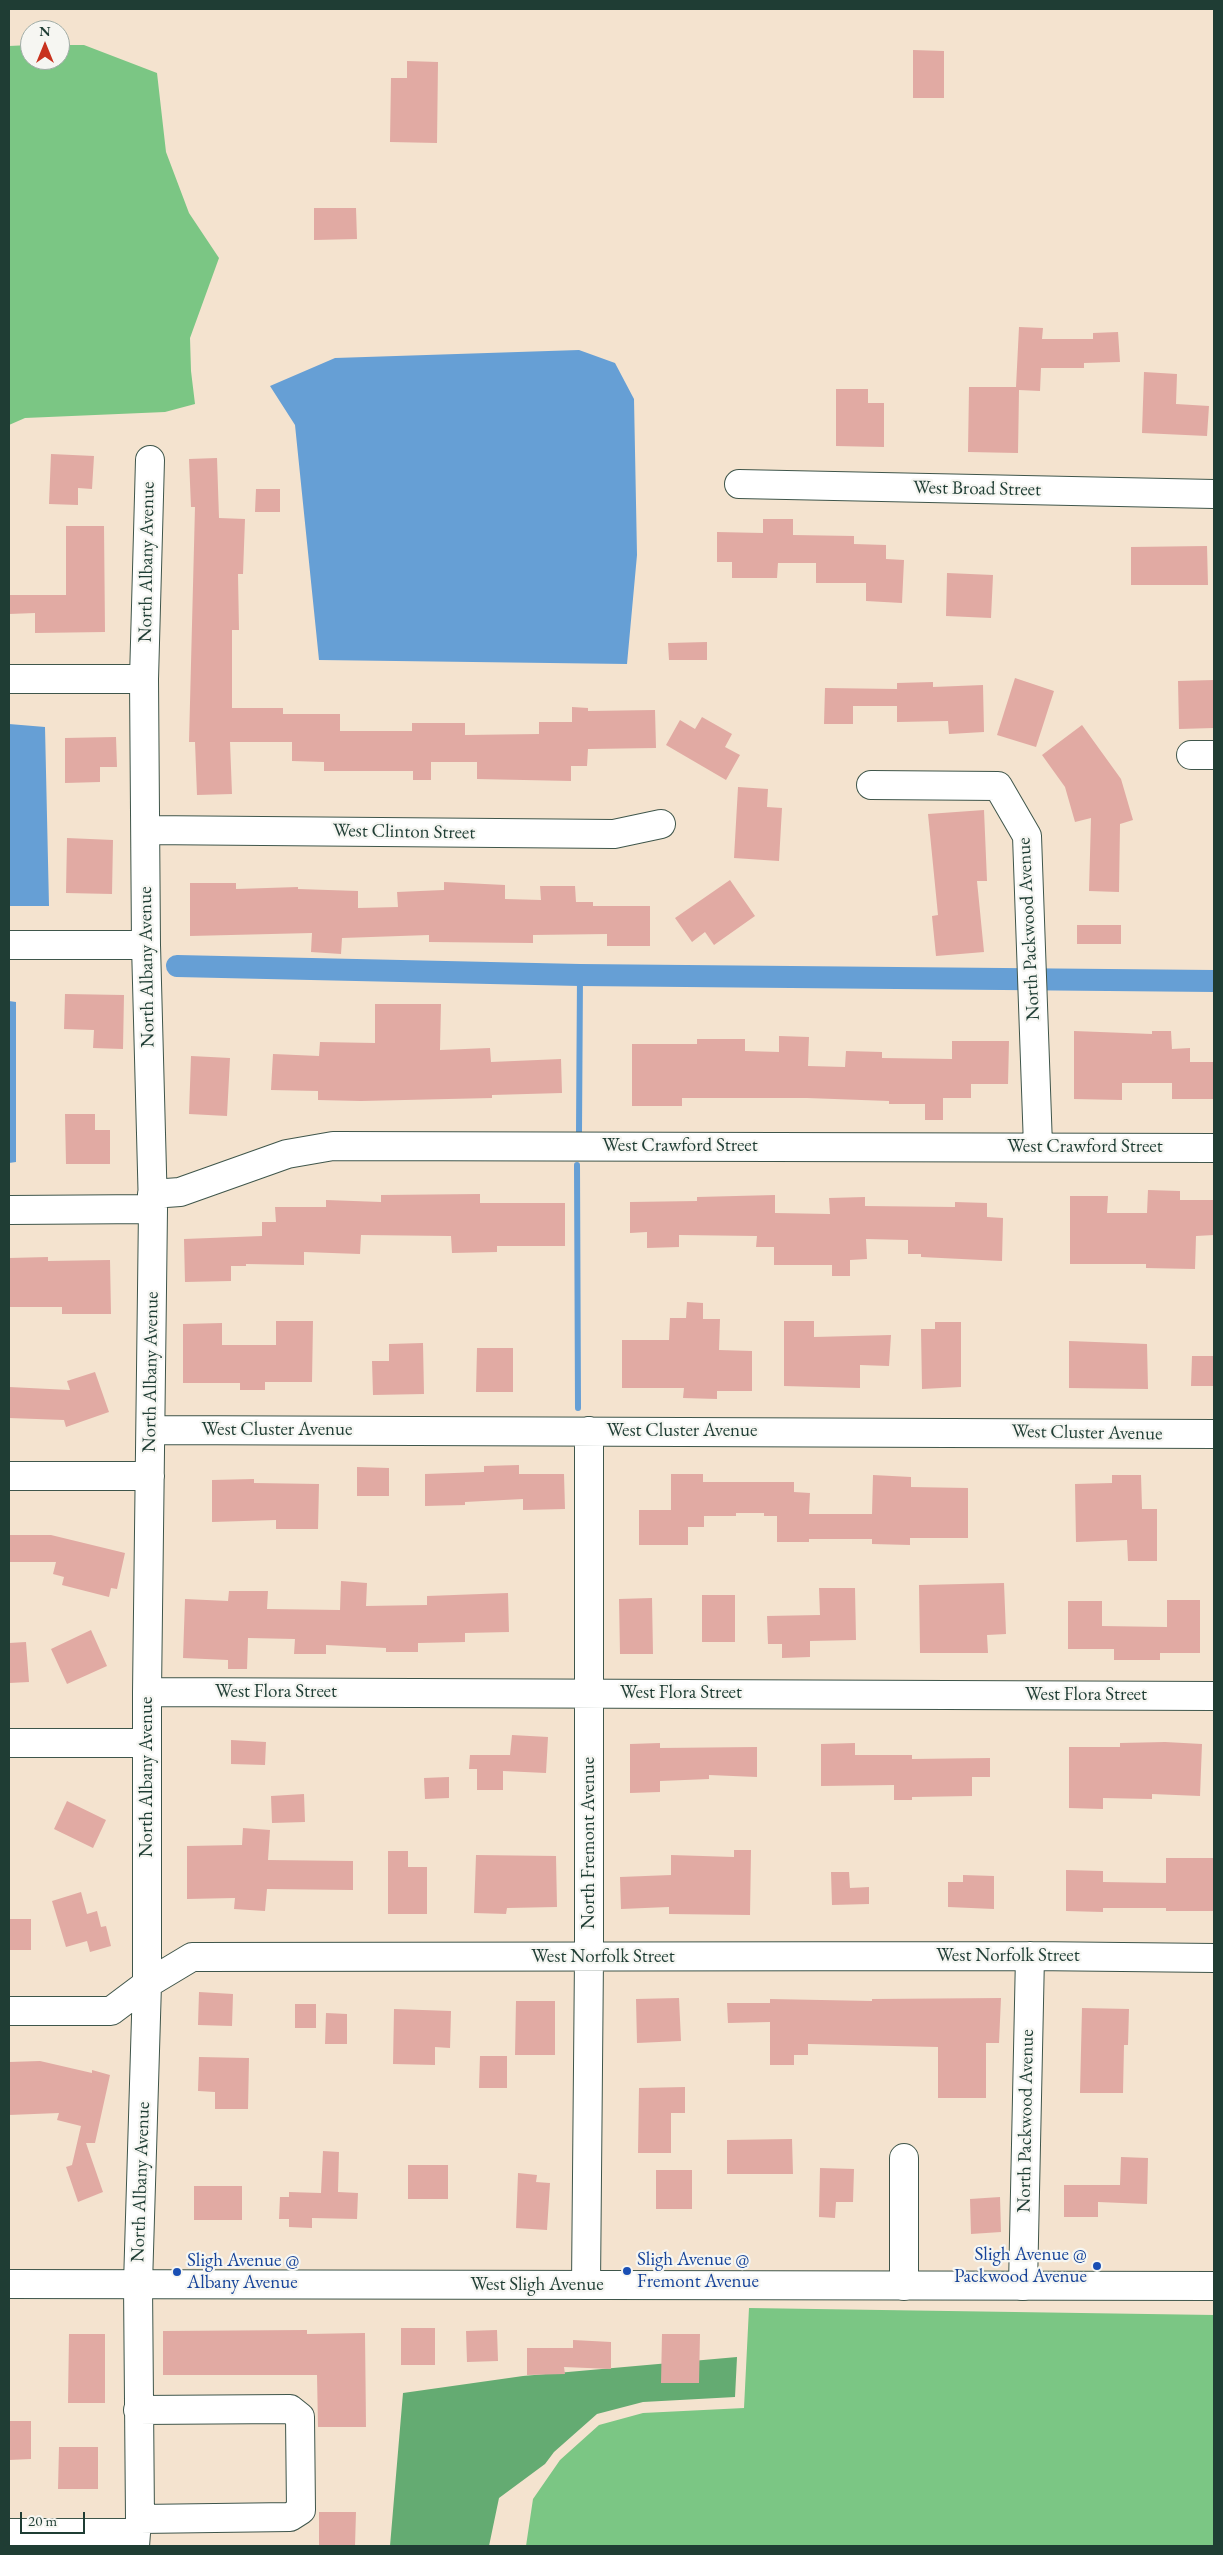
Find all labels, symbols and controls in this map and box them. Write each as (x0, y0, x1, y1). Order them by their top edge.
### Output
north arrow (20, 20, 70, 70)
text: N (39, 22, 51, 40)
street label: West Broad Street (913, 476, 1041, 502)
street label: North Albany Avenue (134, 481, 160, 643)
street label: West Clinton Street (333, 819, 475, 845)
street label: North Packwood Avenue (1013, 837, 1045, 1021)
street label: North Albany Avenue (134, 886, 160, 1048)
street label: West Crawford Street (602, 1135, 758, 1157)
street label: West Crawford Street (1007, 1136, 1163, 1158)
street label: North Albany Avenue (138, 1291, 164, 1453)
street label: West Cluster Avenue (201, 1419, 353, 1441)
street label: West Cluster Avenue (606, 1420, 758, 1442)
street label: West Cluster Avenue (1011, 1420, 1163, 1446)
street label: West Flora Street (215, 1681, 337, 1703)
street label: West Flora Street (620, 1682, 742, 1704)
street label: West Flora Street (1025, 1684, 1147, 1706)
street label: North Albany Avenue (136, 1697, 158, 1857)
street label: North Fremont Avenue (578, 1757, 600, 1929)
street label: West Norfolk Street (936, 1945, 1080, 1967)
street label: West Norfolk Street (531, 1946, 675, 1968)
street label: North Packwood Avenue (1013, 2029, 1039, 2213)
street label: North Albany Avenue (127, 2101, 155, 2263)
place label: Sligh Avenue @ Packwood Avenue (954, 2244, 1087, 2288)
place label: Sligh Avenue @ Fremont Avenue (637, 2249, 759, 2293)
place label: Sligh Avenue @ Albany Avenue (187, 2250, 299, 2294)
marker: Sligh Avenue @ Packwood Avenue (1091, 2260, 1103, 2272)
marker: Sligh Avenue @ Fremont Avenue (621, 2265, 633, 2277)
marker: Sligh Avenue @ Albany Avenue (171, 2266, 183, 2278)
street label: West Sligh Avenue (470, 2274, 604, 2296)
scale bar (22, 2502, 88, 2534)
text: 20 m (28, 2511, 57, 2530)

